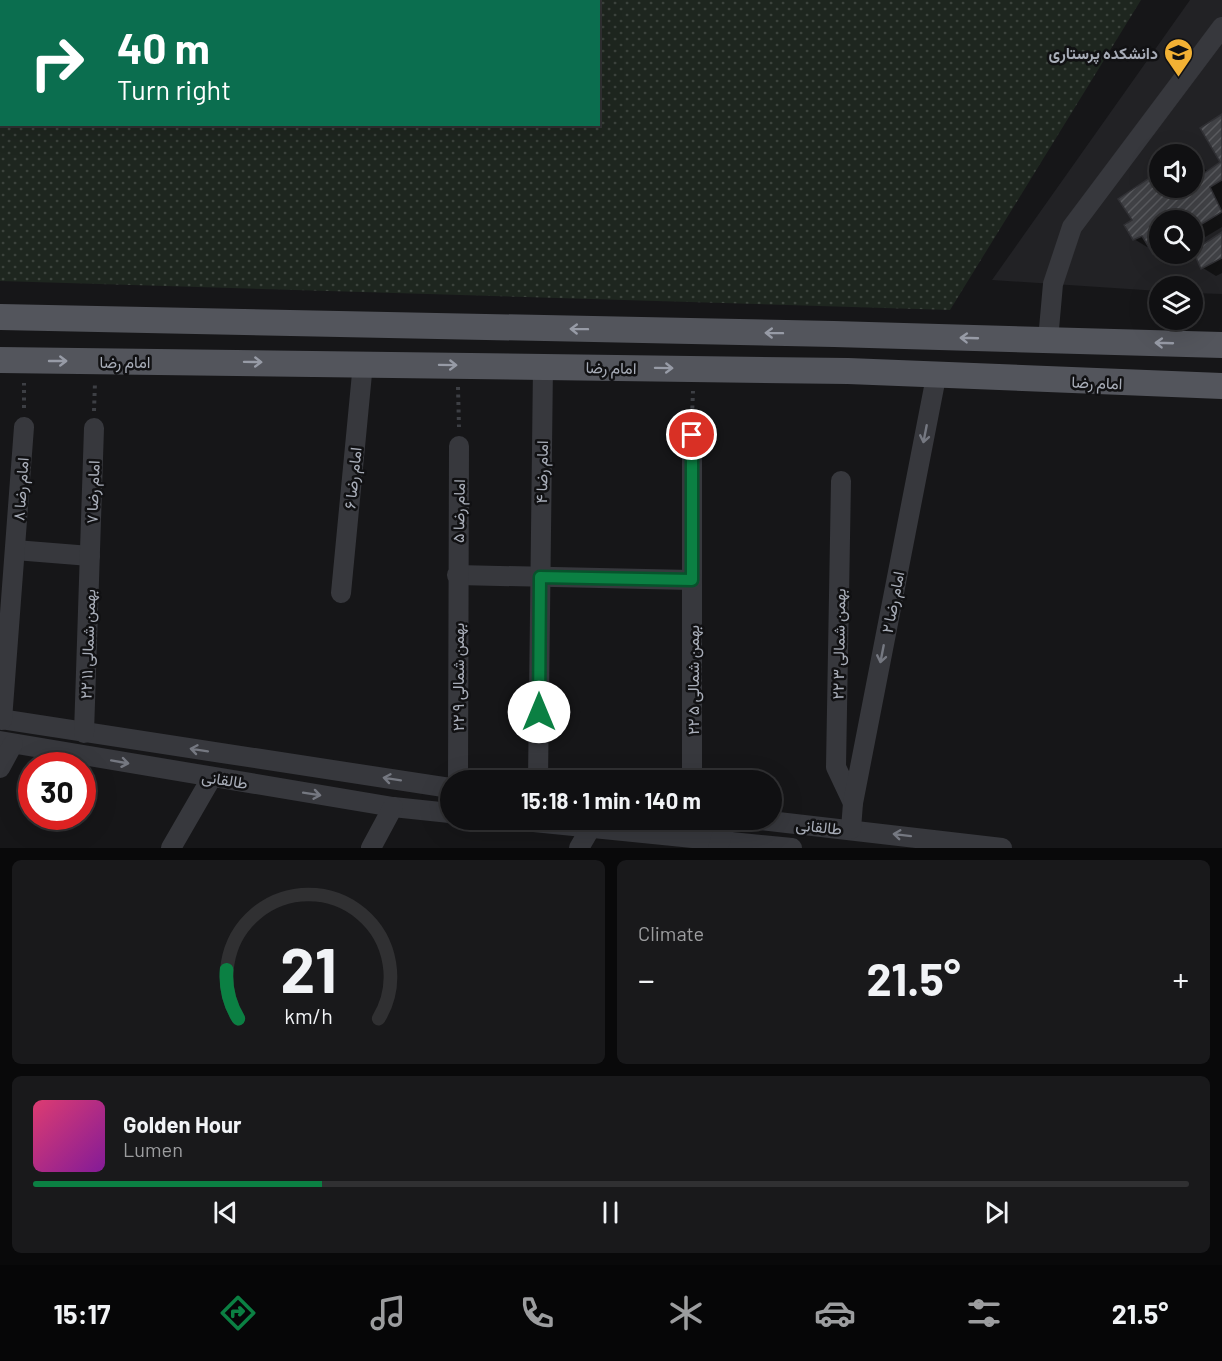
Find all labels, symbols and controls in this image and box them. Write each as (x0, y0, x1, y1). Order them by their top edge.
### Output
text: 40 m (117, 22, 210, 72)
icon: right (18, 24, 96, 102)
school or university icon: دانشکده پرستاری (1163, 36, 1195, 78)
place label: دانشکده پرستاری (1048, 43, 1158, 65)
text: Turn right (117, 73, 231, 105)
map controls (1149, 144, 1203, 330)
button: sound (1149, 144, 1203, 198)
button: search (1149, 210, 1203, 264)
button: layers (1149, 276, 1203, 330)
one-way arrow (569, 323, 589, 335)
one-way arrow (764, 327, 784, 338)
one-way arrow (959, 332, 979, 343)
one-way arrow (1154, 338, 1174, 349)
street label: امام رضا (100, 352, 150, 373)
one-way arrow (48, 355, 68, 366)
one-way arrow (243, 356, 263, 368)
street label: امام رضا (585, 357, 637, 379)
one-way arrow (438, 359, 458, 371)
one-way arrow (654, 363, 674, 374)
street label: امام رضا (1071, 372, 1123, 394)
pin (666, 409, 717, 460)
icon: arrive (675, 418, 708, 451)
one-way arrow (919, 424, 930, 443)
street label: امام رضا ۴ (531, 440, 553, 504)
street label: امام رضا ۶ (339, 446, 367, 510)
street label: امام رضا ۸ (8, 457, 34, 522)
street label: امام رضا ۷ (81, 460, 105, 524)
street label: امام رضا ۵ (448, 479, 470, 543)
street label: امام رضا ۲ (877, 569, 909, 635)
street label: ۲۲ بهمن شمالی ۳ (828, 588, 850, 700)
street label: ۲۲ بهمن شمالی ۱۱ (76, 589, 100, 699)
street label: ۲۲ بهمن شمالی ۹ (448, 623, 469, 731)
street label: ۲۲ بهمن شمالی ۵ (683, 625, 704, 735)
one-way arrow (876, 644, 887, 663)
position arrow (507, 680, 571, 744)
one-way arrow (190, 744, 210, 755)
speed limit sign: 30 (18, 752, 96, 830)
one-way arrow (109, 757, 129, 768)
street label: طالقانی (200, 766, 249, 794)
one-way arrow (383, 774, 403, 785)
text: 15:18 · 1 min · 140 m (521, 787, 701, 813)
one-way arrow (302, 788, 321, 799)
street label: طالقانی (795, 814, 843, 840)
one-way arrow (893, 830, 912, 841)
text: Climate (638, 921, 704, 945)
text: 21 (280, 931, 337, 1005)
text: 21.5° (866, 951, 961, 1005)
text: − (638, 959, 655, 999)
text: + (1173, 959, 1189, 999)
text: km/h (284, 1003, 333, 1028)
text: Golden Hour (123, 1111, 241, 1137)
text: Lumen (123, 1137, 183, 1161)
icon: previous (209, 1196, 242, 1229)
icon: pause (594, 1196, 627, 1229)
icon: next (980, 1196, 1013, 1229)
icon: directions (217, 1292, 259, 1334)
icon: music (367, 1292, 409, 1334)
icon: phone (516, 1292, 558, 1334)
icon: climate (665, 1292, 707, 1334)
icon: car (814, 1292, 856, 1334)
icon: filters (963, 1292, 1005, 1334)
text: 15:17 (54, 1297, 110, 1329)
text: 21.5° (1112, 1297, 1168, 1329)

